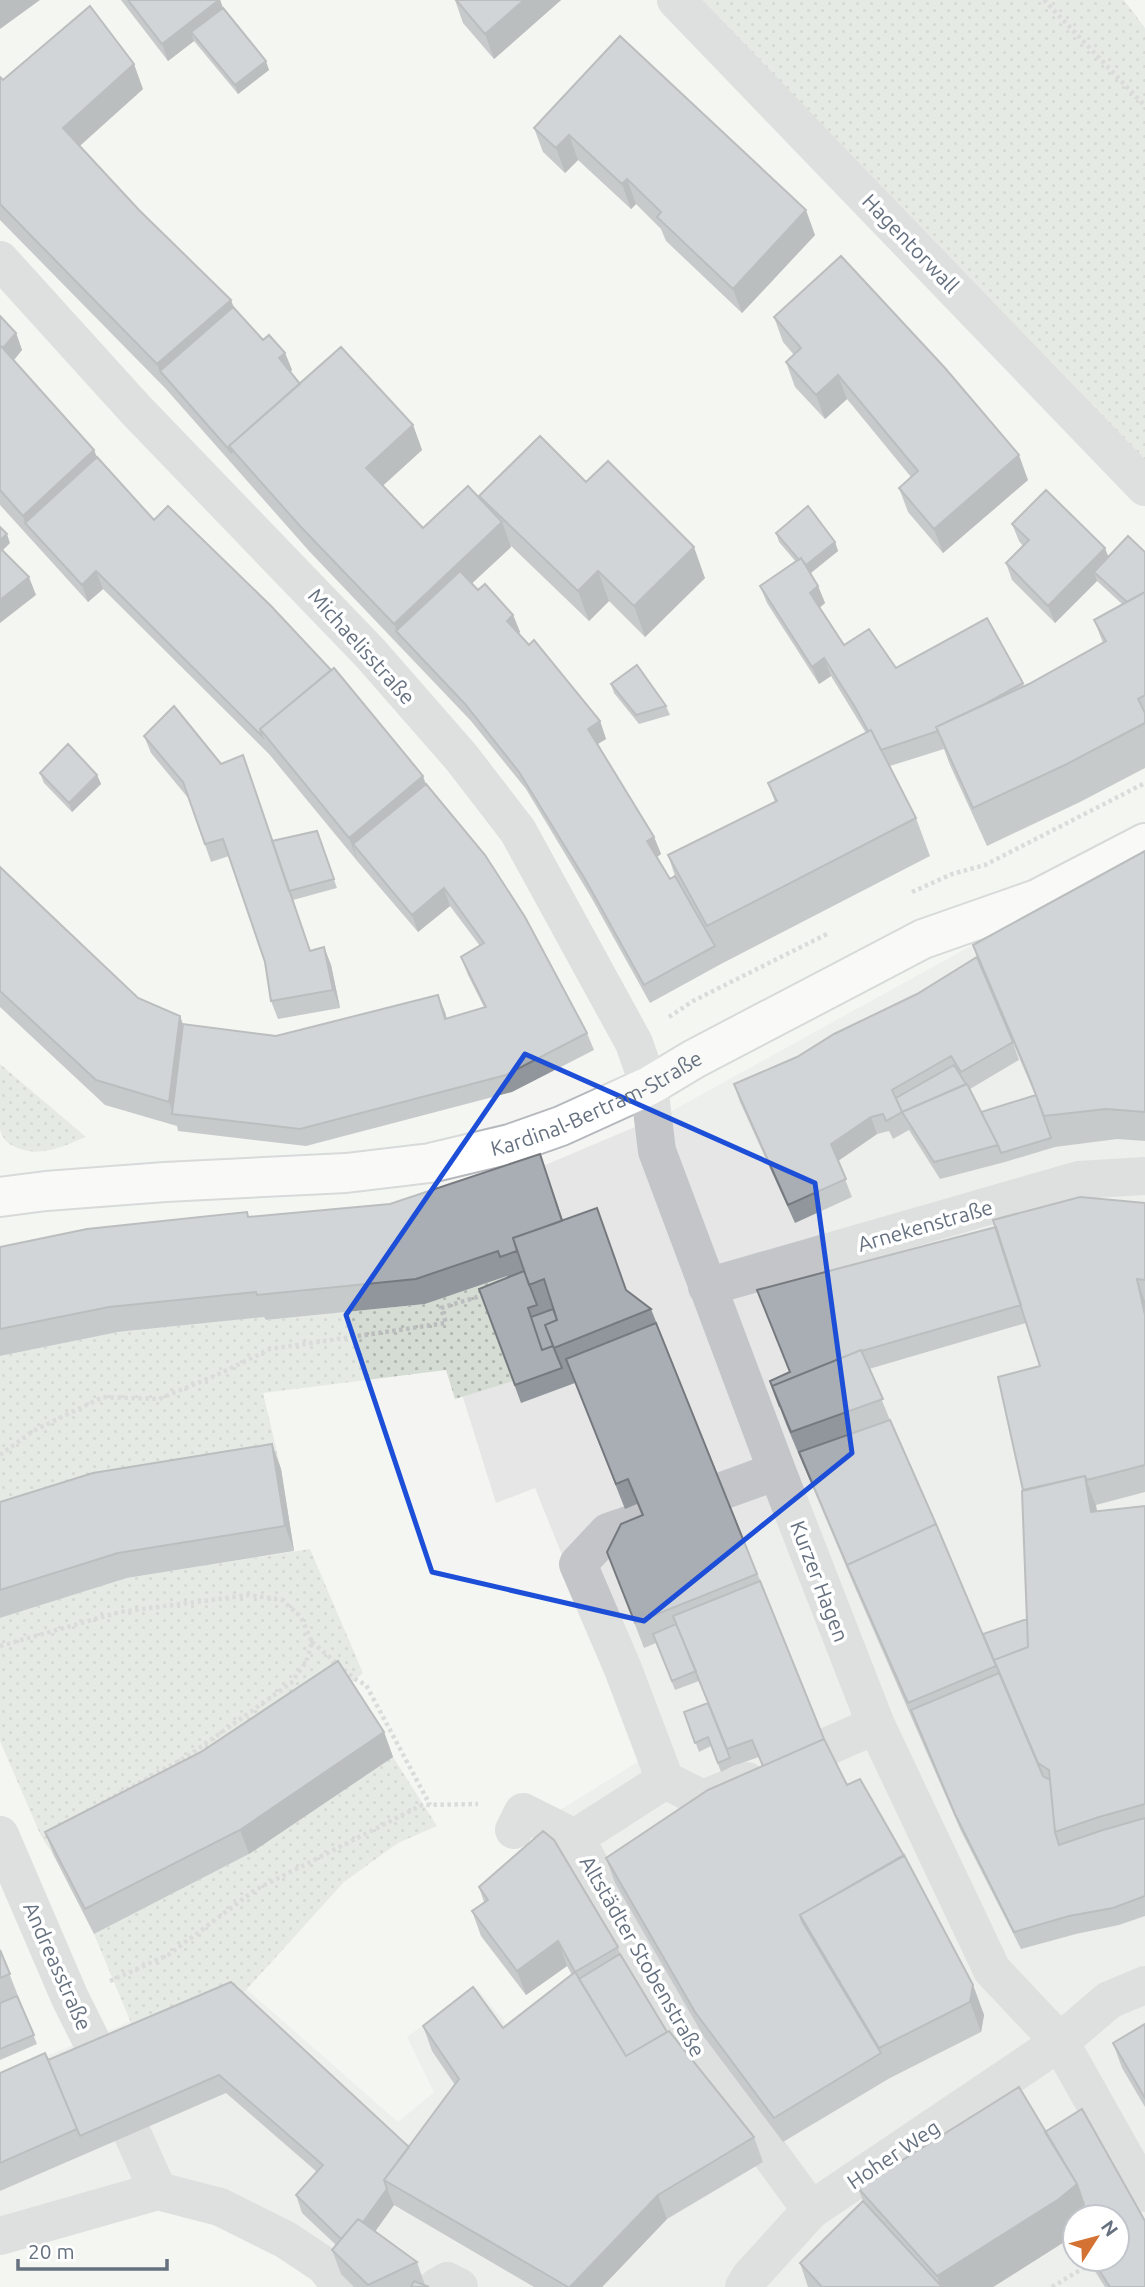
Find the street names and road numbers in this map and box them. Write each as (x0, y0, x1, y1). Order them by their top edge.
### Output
street label: Hagentorwall (858, 189, 964, 297)
street label: Michaelisstraße (304, 583, 420, 709)
street label: Kardinal-Bertram-Straße (488, 1045, 706, 1160)
street label: Arnekenstraße (855, 1194, 995, 1256)
street label: Kurzer Hagen (786, 1517, 854, 1645)
street label: Altstädter Stobenstraße (576, 1851, 710, 2061)
street label: Andreasstraße (19, 1898, 97, 2034)
street label: Hoher Weg (842, 2114, 944, 2194)

